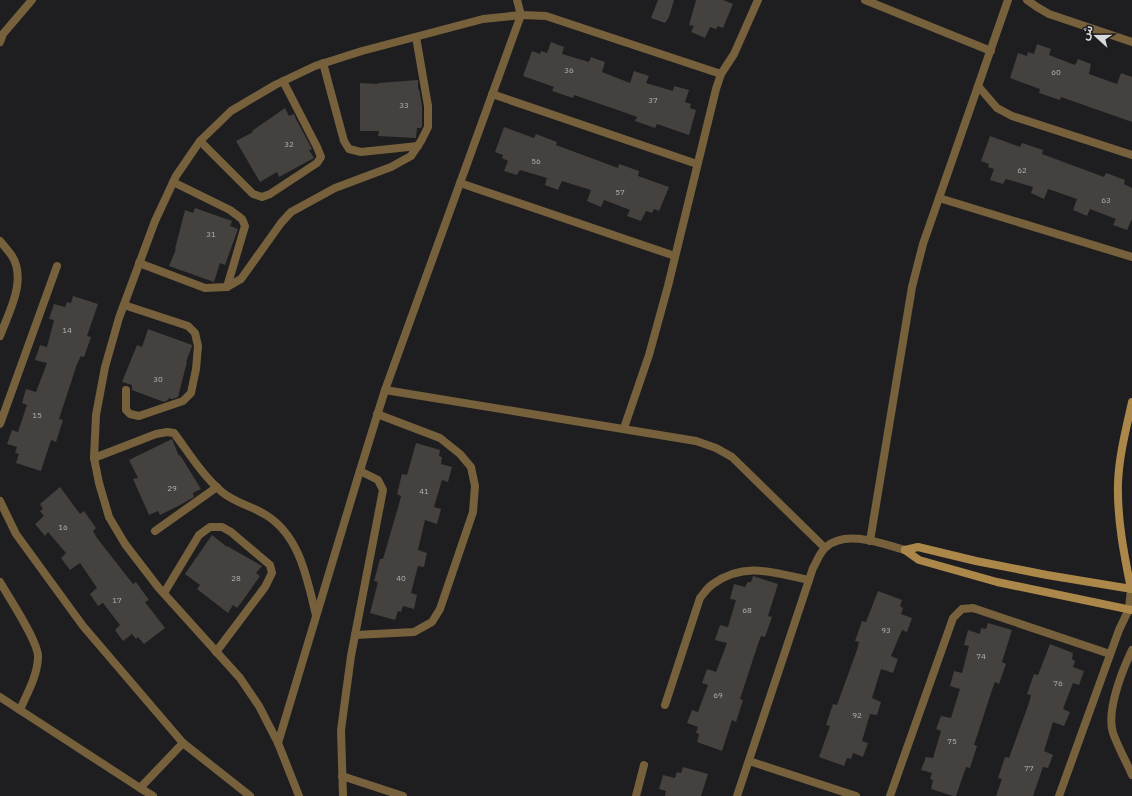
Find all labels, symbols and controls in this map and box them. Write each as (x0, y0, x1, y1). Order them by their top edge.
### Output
north arrow (1076, 16, 1116, 56)
text: ش (1077, 23, 1096, 42)
house number: 36 (564, 65, 574, 75)
house number: 60 (1051, 67, 1061, 77)
house number: 37 (648, 95, 658, 105)
house number: 33 (399, 100, 409, 110)
house number: 32 (284, 139, 294, 149)
house number: 56 (531, 156, 541, 166)
house number: 62 (1017, 165, 1027, 175)
house number: 57 (615, 187, 625, 197)
house number: 63 (1101, 195, 1111, 205)
house number: 31 (206, 229, 216, 239)
house number: 14 (62, 325, 72, 335)
house number: 30 (153, 374, 163, 384)
house number: 15 (32, 410, 42, 420)
house number: 29 (167, 483, 177, 493)
house number: 41 (419, 486, 429, 496)
house number: 16 (58, 522, 68, 532)
house number: 28 (231, 573, 241, 583)
house number: 40 (396, 573, 406, 583)
house number: 17 (112, 595, 122, 605)
house number: 68 (742, 605, 752, 615)
house number: 93 (881, 625, 891, 635)
house number: 74 (976, 651, 986, 661)
house number: 76 (1053, 678, 1063, 688)
house number: 69 (713, 690, 723, 700)
house number: 92 (852, 710, 862, 720)
house number: 75 (947, 736, 957, 746)
house number: 77 (1024, 763, 1034, 773)

